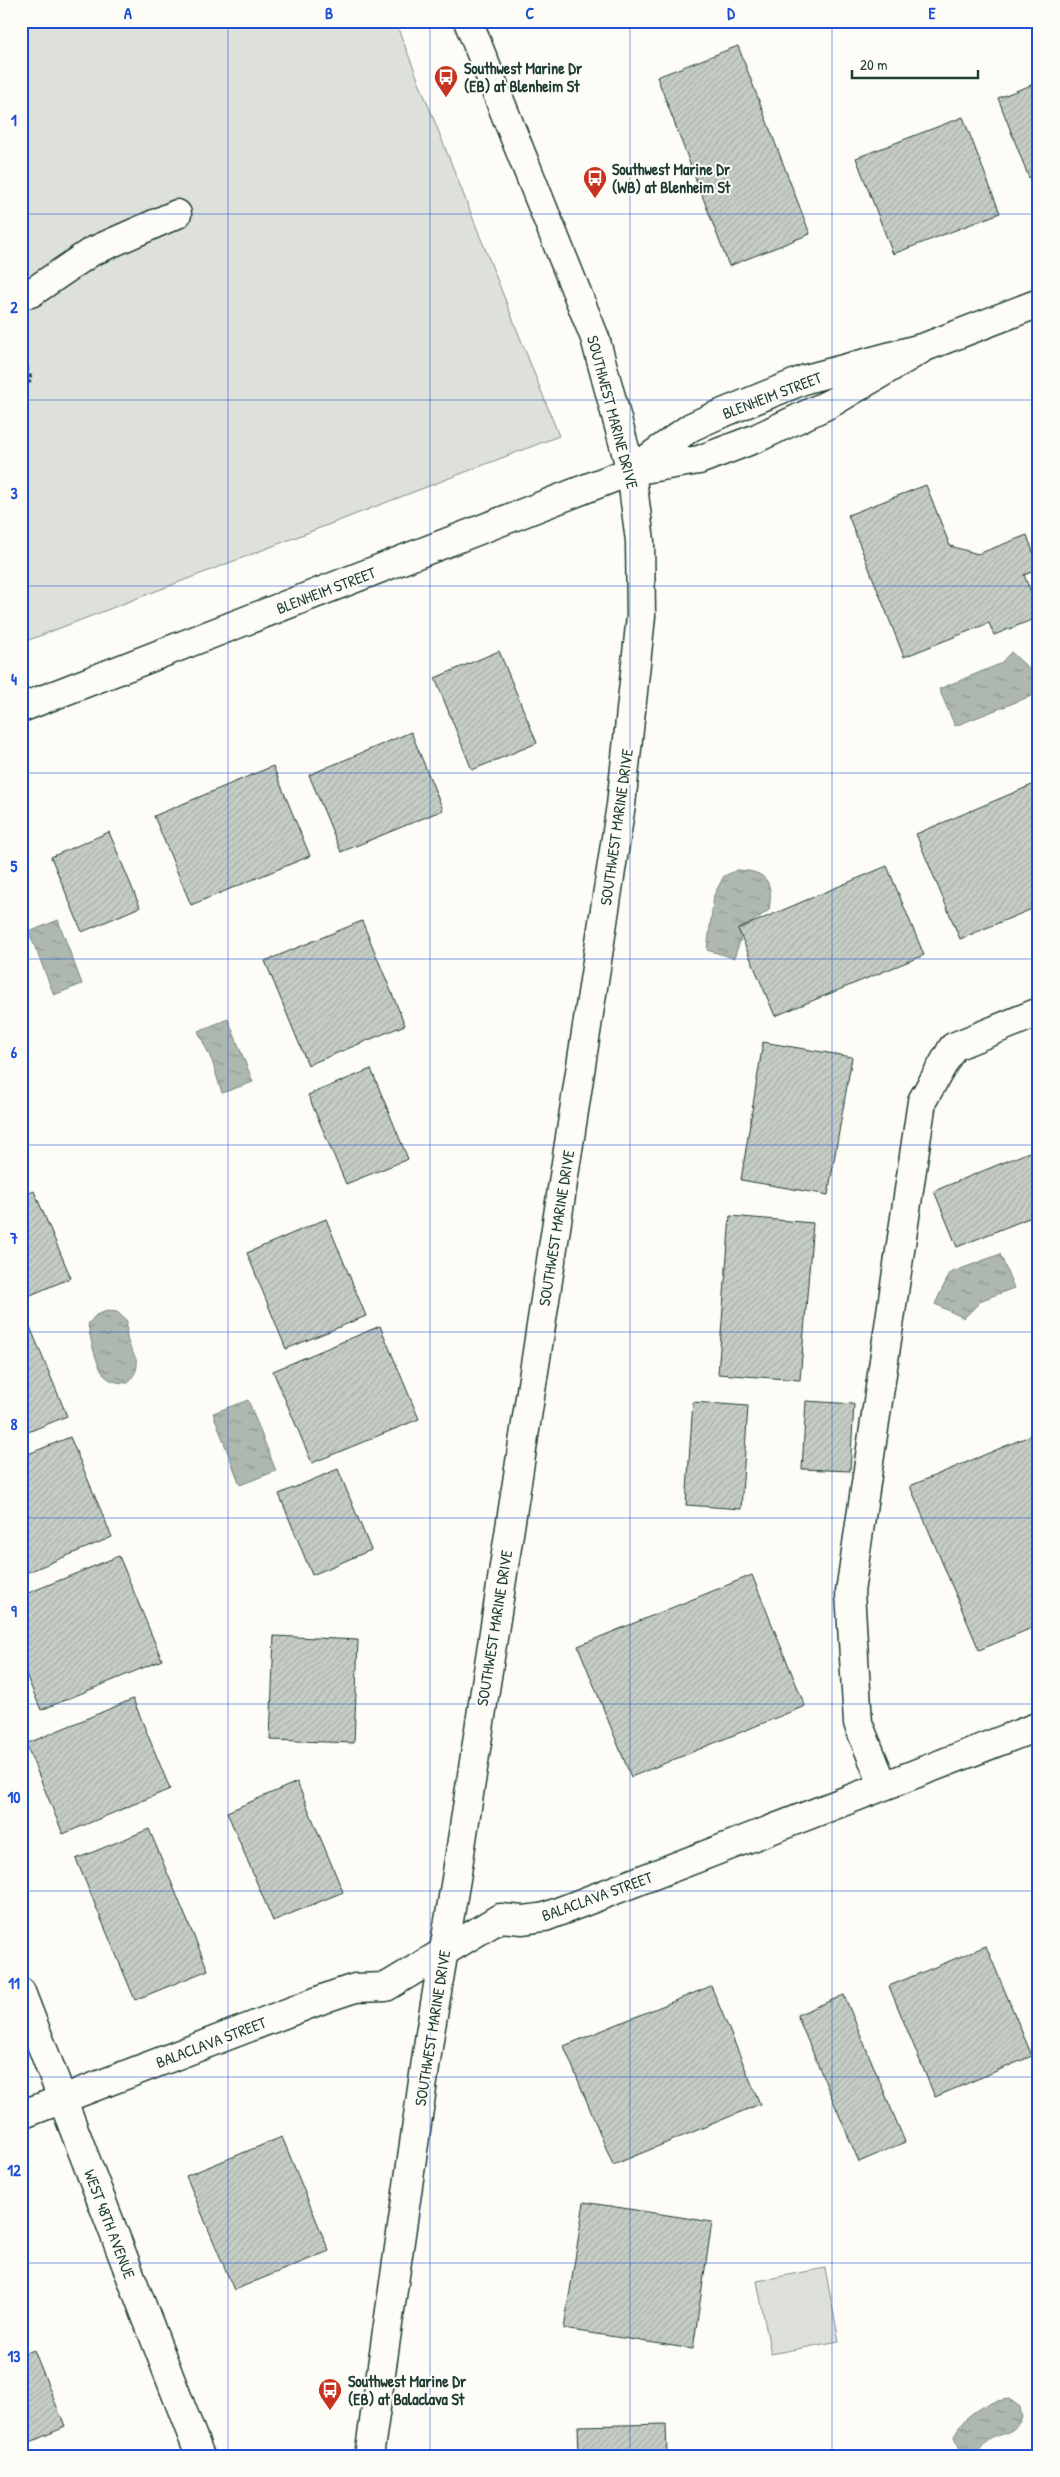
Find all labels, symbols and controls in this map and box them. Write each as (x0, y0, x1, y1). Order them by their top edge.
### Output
text: A (124, 2, 132, 24)
text: B (325, 2, 333, 24)
text: C (526, 2, 535, 24)
text: D (727, 2, 735, 24)
text: E (928, 2, 936, 24)
scale bar (852, 48, 979, 80)
text: 20 m (860, 54, 887, 75)
place label: Southwest Marine Dr (EB) at Blenheim St (464, 57, 583, 97)
bus stop icon: Southwest Marine Dr (EB) at Blenheim St (433, 64, 459, 98)
text: 1 (11, 109, 17, 131)
place label: Southwest Marine Dr (WB) at Blenheim St (612, 158, 731, 198)
bus stop icon: Southwest Marine Dr (WB) at Blenheim St (582, 165, 608, 199)
text: 2 (10, 296, 18, 318)
street label: SOUTHWEST MARINE DRIVE (582, 333, 644, 491)
street label: BLENHEIM STREET (719, 366, 825, 424)
text: 3 (10, 482, 18, 504)
street label: BLENHEIM STREET (273, 561, 379, 619)
text: 4 (11, 668, 17, 690)
street label: SOUTHWEST MARINE DRIVE (594, 747, 638, 907)
text: 5 (11, 855, 18, 877)
text: 6 (11, 1041, 18, 1063)
street label: SOUTHWEST MARINE DRIVE (533, 1148, 579, 1308)
text: 7 (9, 1227, 18, 1249)
text: 8 (11, 1413, 18, 1435)
street label: SOUTHWEST MARINE DRIVE (471, 1548, 517, 1708)
text: 9 (11, 1600, 17, 1622)
text: 10 (8, 1786, 20, 1808)
street label: BALACLAVA STREET (539, 1866, 656, 1926)
street label: SOUTHWEST MARINE DRIVE (409, 1948, 455, 2108)
text: 11 (8, 1972, 20, 1994)
street label: BALACLAVA STREET (153, 2011, 270, 2073)
text: 12 (7, 2159, 21, 2181)
street label: WEST 48TH AVENUE (79, 2166, 141, 2282)
text: 13 (8, 2345, 20, 2367)
place label: Southwest Marine Dr (EB) at Balaclava St (348, 2370, 467, 2410)
bus stop icon: Southwest Marine Dr (EB) at Balaclava St (317, 2377, 343, 2411)

